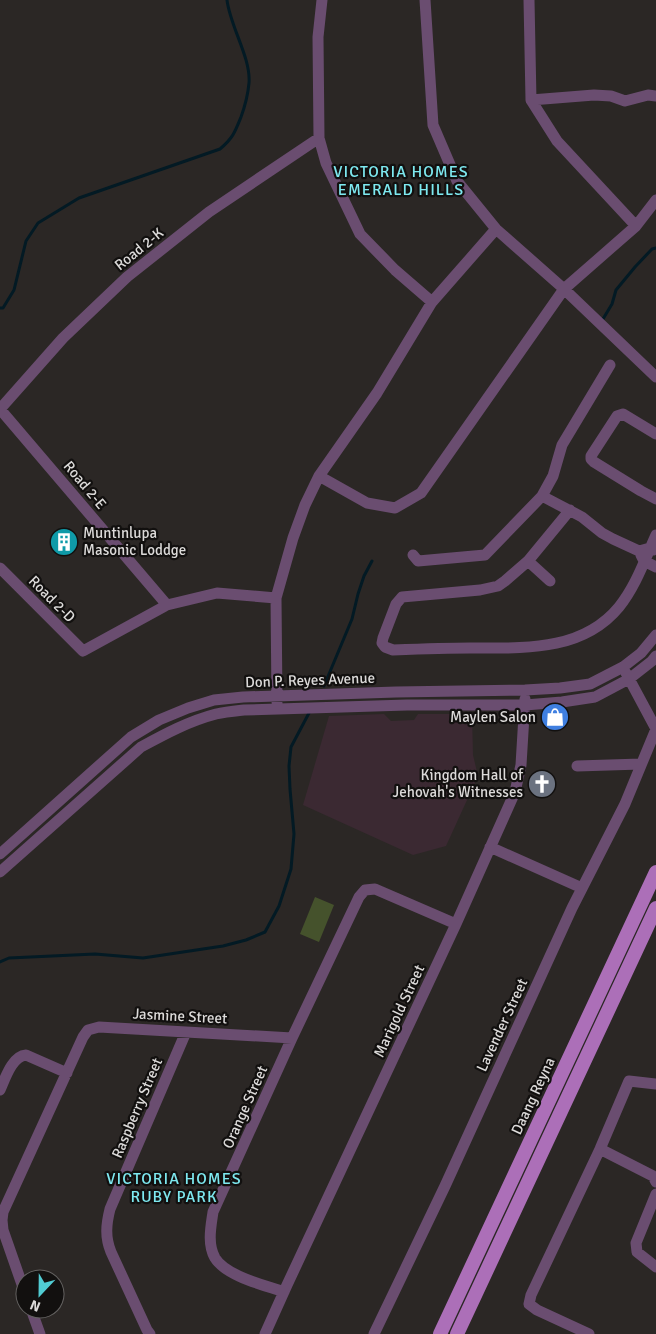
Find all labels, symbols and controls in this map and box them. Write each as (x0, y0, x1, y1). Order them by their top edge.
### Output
district label: VICTORIA HOMES EMERALD HILLS (333, 162, 469, 200)
street label: Road 2-K (111, 224, 167, 274)
street label: Road 2-E (60, 457, 110, 513)
place label: Muntinlupa Masonic Loddge (83, 524, 186, 559)
building icon: Muntinlupa Masonic Loddge (49, 527, 79, 557)
street label: Road 2-D (25, 572, 79, 626)
street label: Don P. Reyes Avenue (245, 669, 375, 691)
shop icon: Maylen Salon (540, 702, 570, 732)
place label: Maylen Salon (450, 708, 536, 726)
place label: Kingdom Hall of Jehovah's Witnesses (393, 766, 524, 801)
church icon: Kingdom Hall of Jehovah's Witnesses (527, 769, 557, 799)
street label: Marigold Street (370, 962, 428, 1060)
street label: Lavender Street (473, 976, 531, 1074)
street label: Jasmine Street (132, 1005, 228, 1027)
street label: Raspberry Street (108, 1055, 166, 1161)
street label: Daang Reyna (507, 1055, 559, 1137)
street label: Orange Street (219, 1063, 271, 1151)
district label: VICTORIA HOMES RUBY PARK (106, 1169, 242, 1207)
north arrow (15, 1269, 65, 1319)
text: N (28, 1296, 43, 1315)

